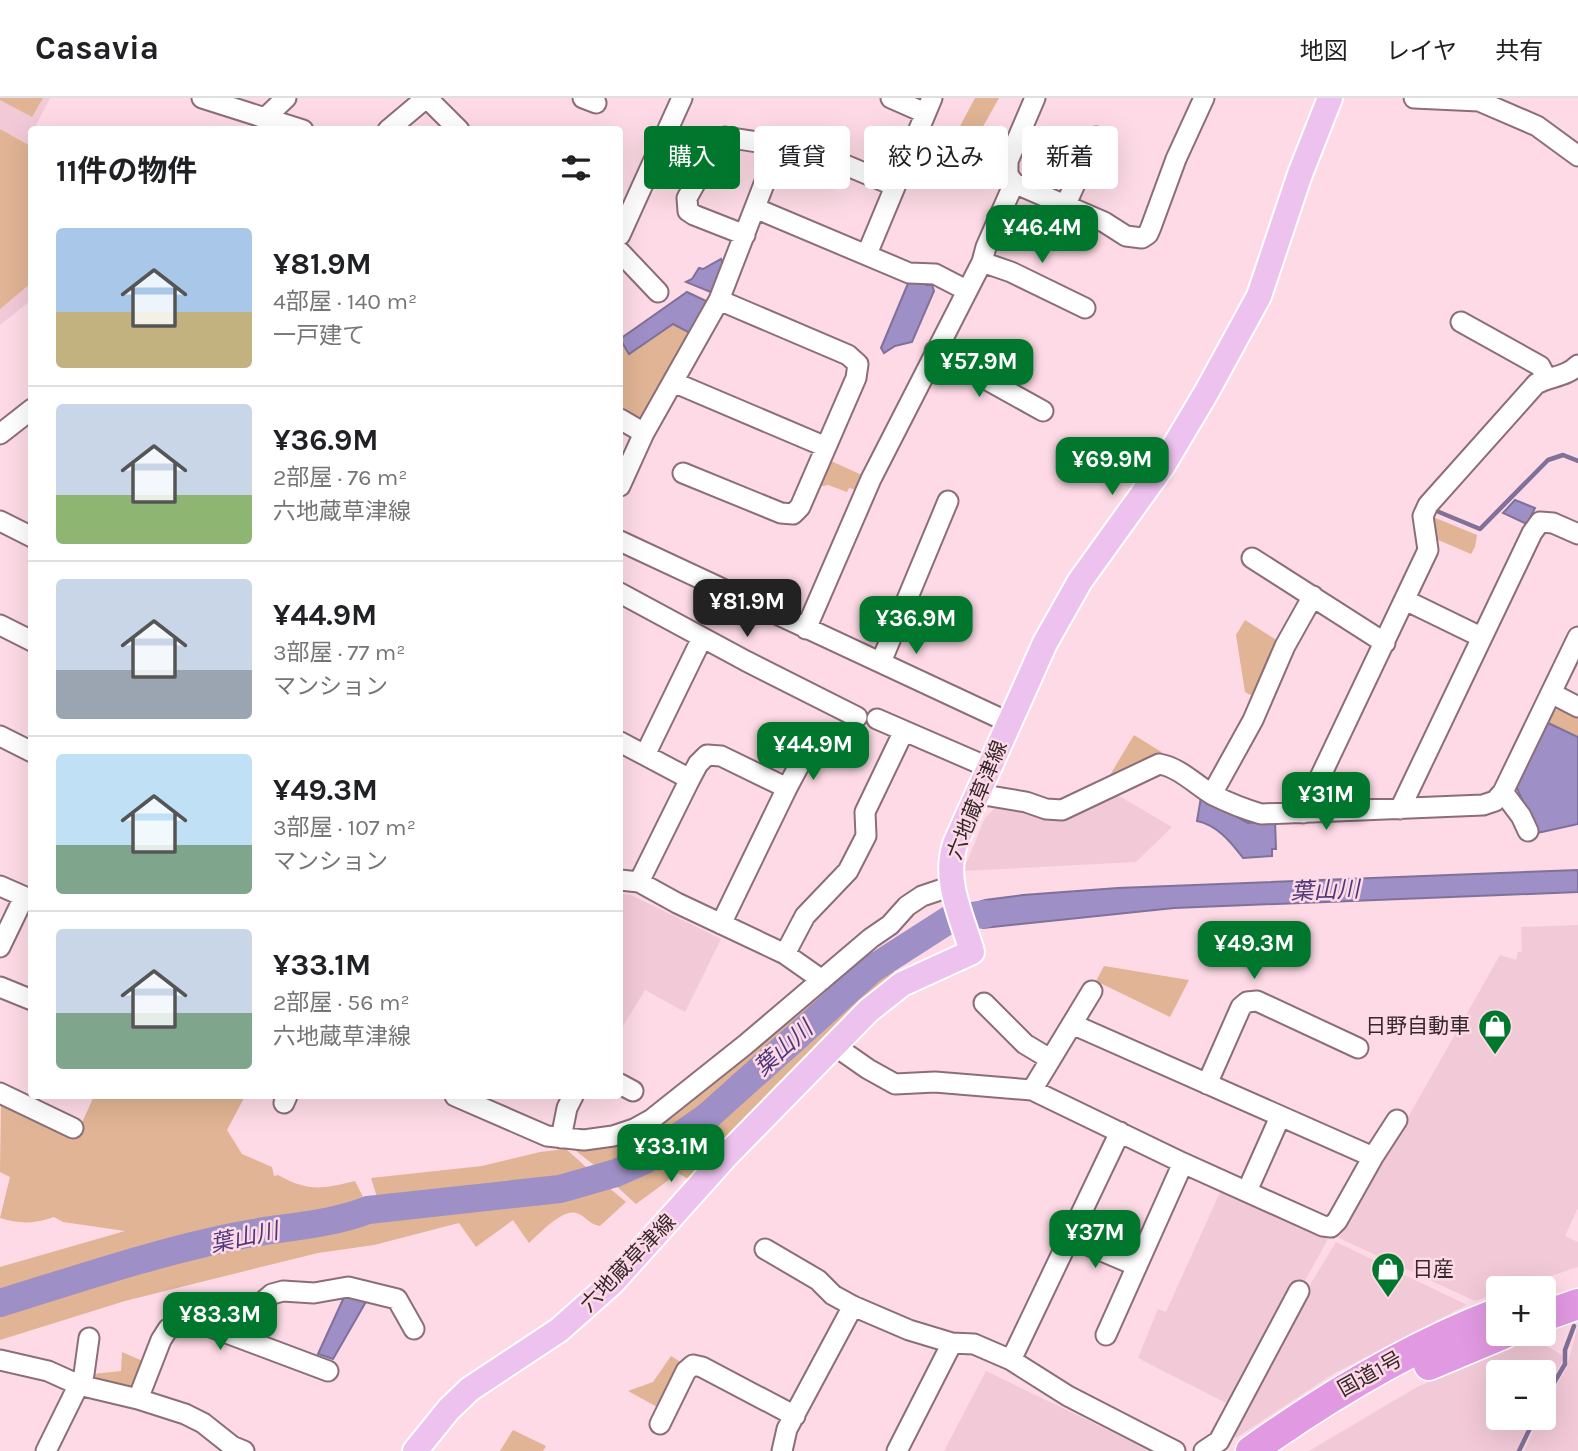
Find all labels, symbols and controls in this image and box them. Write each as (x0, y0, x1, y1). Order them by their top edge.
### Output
text: Casavia (35, 29, 159, 67)
text: 地図 (1300, 37, 1348, 65)
text: レイヤ (1386, 37, 1457, 65)
text: 共有 (1495, 37, 1543, 65)
chip: 購入 (644, 126, 740, 189)
chip: 賃貸 (754, 126, 850, 189)
chip: 絞り込み (864, 126, 1008, 189)
chip: 新着 (1022, 126, 1118, 189)
icon: filters (557, 149, 595, 187)
text: 11件の物件 (56, 153, 197, 189)
pin: ¥46.4M (985, 206, 1099, 265)
text: ¥46.4M (1002, 214, 1082, 241)
text: ¥81.9M (273, 246, 372, 282)
icon: home (112, 256, 196, 340)
text: 4部屋 · 140 m² (273, 288, 417, 315)
text: 一戸建て (273, 322, 365, 349)
pin: ¥57.9M (922, 340, 1036, 399)
text: ¥57.9M (940, 348, 1018, 375)
text: ¥36.9M (273, 422, 378, 458)
icon: home (112, 432, 196, 516)
pin: ¥69.9M (1055, 438, 1169, 497)
text: ¥69.9M (1072, 446, 1152, 473)
text: 2部屋 · 76 m² (273, 464, 408, 491)
text: 六地蔵草津線 (273, 498, 411, 525)
pin: ¥81.9M (690, 580, 804, 639)
text: ¥81.9M (709, 588, 785, 615)
pin: ¥36.9M (859, 596, 973, 656)
text: ¥44.9M (273, 597, 377, 633)
text: ¥36.9M (876, 605, 956, 632)
icon: home (112, 607, 196, 691)
text: 3部屋 · 77 m² (273, 639, 405, 666)
text: マンション (273, 673, 388, 700)
pin: ¥44.9M (756, 722, 870, 782)
text: ¥44.9M (773, 731, 853, 758)
street label: 六地蔵草津線 (942, 737, 1012, 863)
text: ¥49.3M (273, 772, 378, 808)
pin: ¥31M (1285, 772, 1367, 832)
text: ¥31M (1298, 781, 1354, 808)
icon: home (112, 782, 196, 866)
text: 3部屋 · 107 m² (273, 814, 416, 841)
text: マンション (273, 848, 388, 875)
water label: 葉山川 (1290, 876, 1363, 905)
pin: ¥49.3M (1197, 922, 1311, 981)
text: ¥49.3M (1214, 930, 1294, 957)
text: ¥33.1M (273, 947, 371, 983)
icon: home (112, 957, 196, 1041)
text: 2部屋 · 56 m² (273, 989, 410, 1016)
shop icon: 日野自動車 (1476, 1007, 1514, 1056)
water label: 葉山川 (749, 1013, 820, 1081)
place label: 日野自動車 (1365, 1014, 1470, 1038)
text: 六地蔵草津線 (273, 1023, 411, 1050)
pin: ¥33.1M (614, 1124, 728, 1184)
text: ¥33.1M (633, 1133, 709, 1160)
street label: 六地蔵草津線 (576, 1209, 680, 1317)
pin: ¥37M (1054, 1210, 1136, 1270)
water label: 葉山川 (208, 1216, 284, 1258)
text: ¥37M (1065, 1219, 1125, 1246)
shop icon: 日産 (1369, 1250, 1407, 1299)
place label: 日産 (1412, 1257, 1454, 1281)
map controls (1486, 1276, 1556, 1430)
button: + (1486, 1276, 1556, 1346)
pin: ¥83.3M (163, 1292, 277, 1352)
text: ¥83.3M (179, 1301, 261, 1328)
street label: 国道1号 (1334, 1347, 1406, 1401)
button: − (1486, 1360, 1556, 1430)

